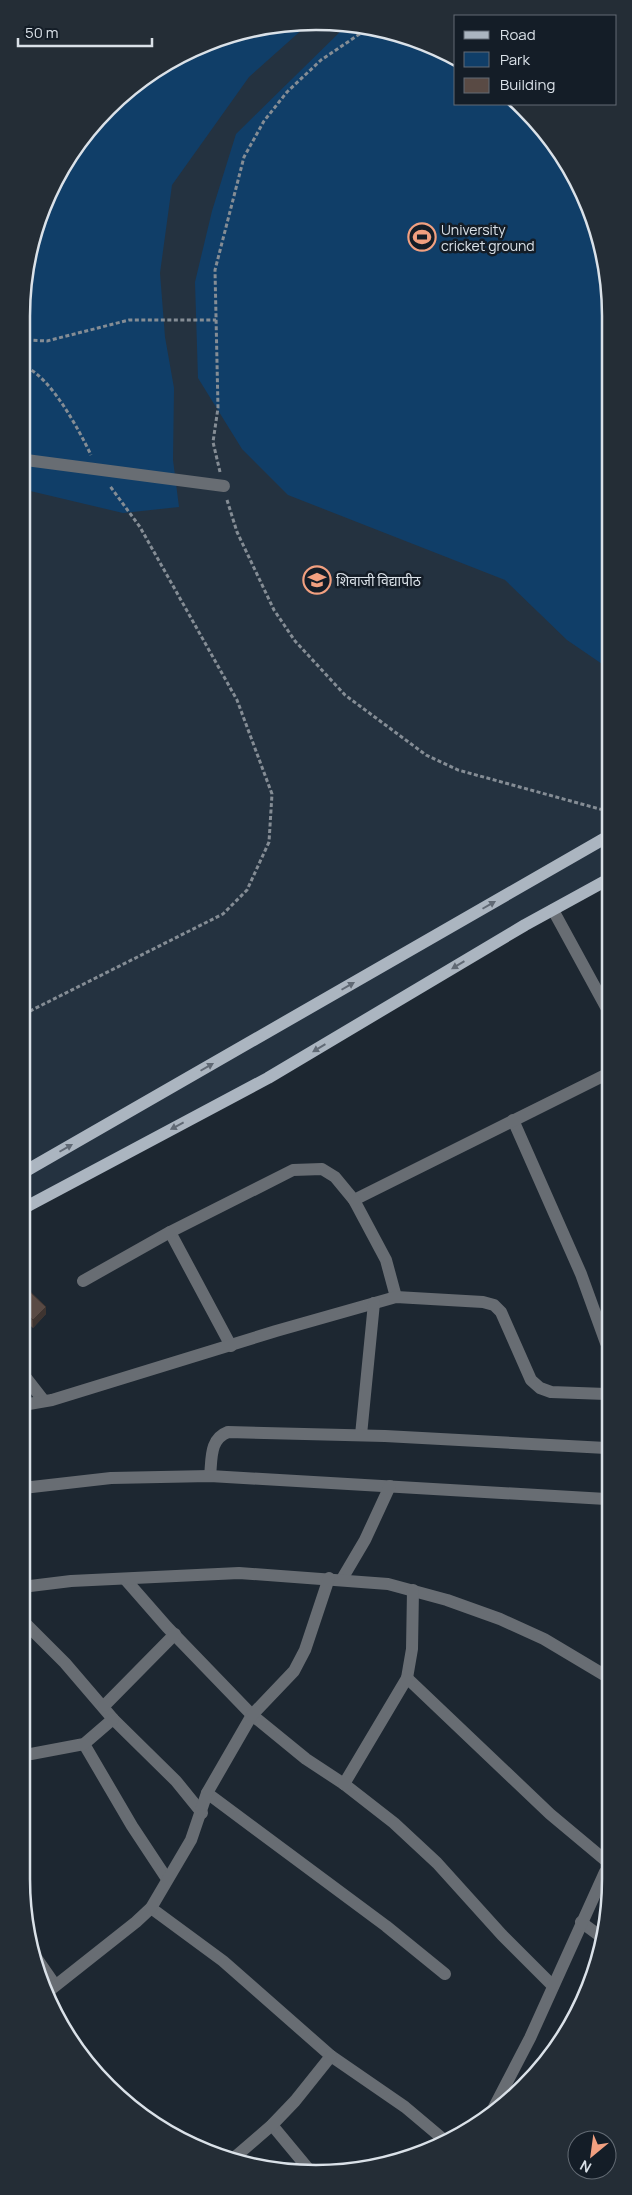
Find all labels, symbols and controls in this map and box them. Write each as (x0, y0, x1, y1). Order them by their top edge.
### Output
scale bar (18, 15, 151, 47)
legend (454, 15, 617, 105)
text: 50 m (25, 22, 59, 43)
text: Road (500, 24, 536, 45)
text: Park (500, 49, 530, 70)
text: Building (500, 74, 555, 95)
place label: University cricket ground (441, 220, 535, 255)
sports icon: University cricket ground (407, 222, 437, 252)
school or university icon: शिवाजी विद्यापीठ (302, 565, 332, 595)
place label: शिवाजी विद्यापीठ (336, 571, 422, 590)
one-way arrow (481, 901, 496, 909)
one-way arrow (452, 960, 465, 969)
one-way arrow (340, 982, 355, 990)
one-way arrow (312, 1043, 325, 1052)
one-way arrow (200, 1062, 213, 1071)
one-way arrow (169, 1122, 184, 1130)
one-way arrow (59, 1143, 73, 1152)
north arrow (567, 2130, 617, 2180)
text: N (576, 2156, 594, 2178)

